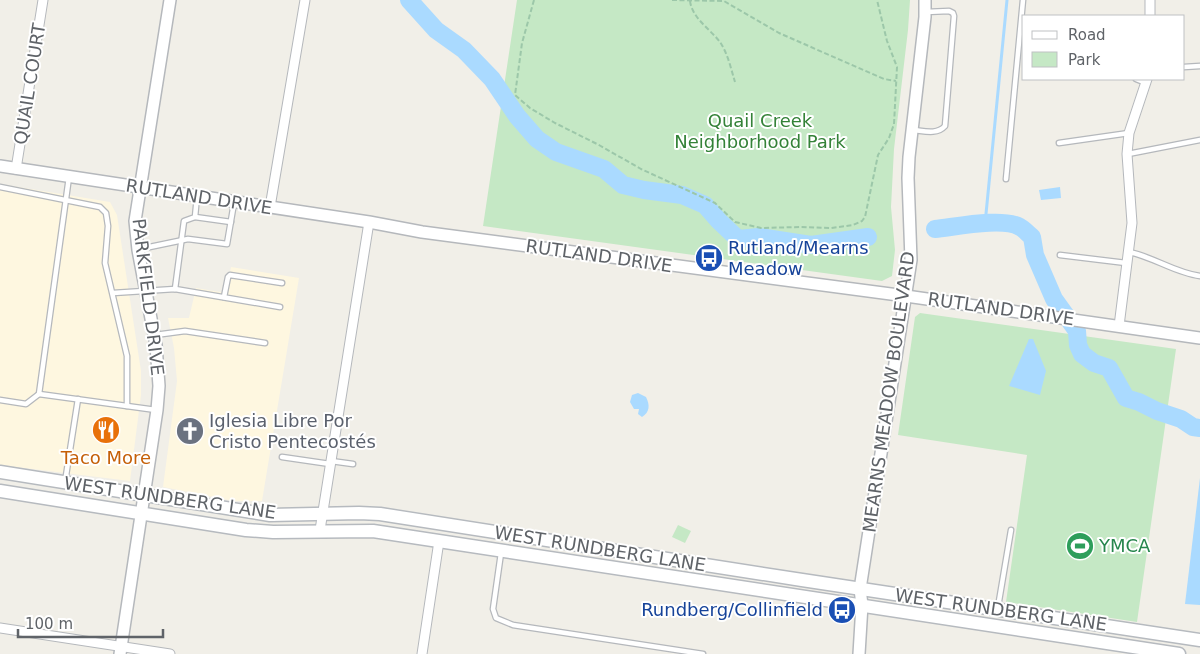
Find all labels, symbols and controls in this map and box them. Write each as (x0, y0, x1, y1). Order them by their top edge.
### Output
legend (1022, 15, 1185, 80)
street label: QUAIL COURT (10, 21, 50, 146)
text: Road (1068, 26, 1106, 44)
text: Park (1068, 51, 1101, 69)
park label: Quail Creek Neighborhood Park (674, 110, 846, 152)
street label: RUTLAND DRIVE (124, 175, 274, 218)
street label: PARKFIELD DRIVE (128, 217, 169, 377)
street label: RUTLAND DRIVE (524, 235, 674, 276)
place label: Rutland/Mearns Meadow (728, 237, 869, 279)
bus stop icon: Rutland/Mearns Meadow (694, 243, 724, 273)
street label: MEARNS MEADOW BOULEVARD (858, 250, 919, 534)
street label: RUTLAND DRIVE (926, 288, 1076, 329)
place label: Iglesia Libre Por Cristo Pentecostés (209, 410, 376, 452)
restaurant icon: Taco More (91, 415, 121, 445)
church icon: Iglesia Libre Por Cristo Pentecostés (175, 416, 205, 446)
place label: Taco More (60, 447, 151, 468)
street label: WEST RUNDBERG LANE (63, 472, 277, 523)
street label: WEST RUNDBERG LANE (493, 521, 707, 576)
sports icon: YMCA (1065, 531, 1095, 561)
place label: YMCA (1098, 535, 1151, 556)
street label: WEST RUNDBERG LANE (894, 584, 1108, 635)
bus stop icon: Rundberg/Collinfield (827, 595, 857, 625)
place label: Rundberg/Collinfield (641, 599, 823, 620)
scale bar (18, 606, 162, 638)
text: 100 m (25, 615, 73, 633)

